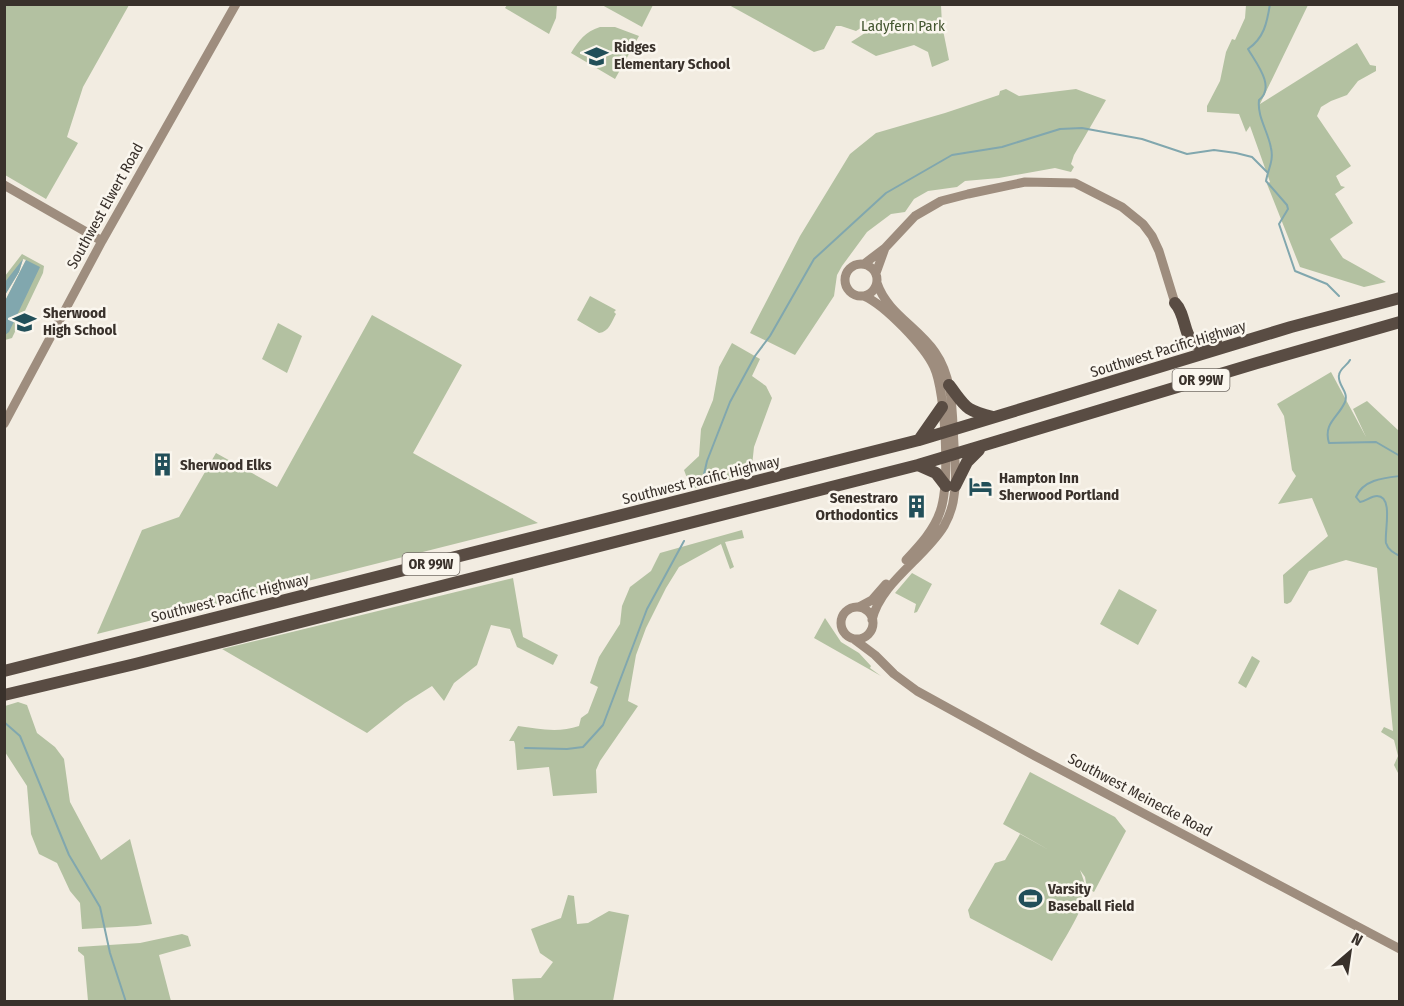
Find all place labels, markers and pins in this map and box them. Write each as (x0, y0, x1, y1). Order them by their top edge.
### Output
place label: Ridges Elementary School (614, 38, 731, 73)
school or university icon: Ridges Elementary School (583, 43, 609, 69)
place label: Sherwood High School (43, 304, 118, 339)
school or university icon: Sherwood High School (12, 309, 38, 335)
building icon: Sherwood Elks (149, 452, 175, 478)
place label: Sherwood Elks (180, 456, 272, 474)
place label: Hampton Inn Sherwood Portland (999, 469, 1119, 504)
hotel icon: Hampton Inn Sherwood Portland (968, 474, 994, 500)
place label: Senestraro Orthodontics (816, 489, 898, 524)
building icon: Senestraro Orthodontics (903, 494, 929, 520)
place label: Varsity Baseball Field (1047, 880, 1135, 915)
sports icon: Varsity Baseball Field (1017, 885, 1043, 911)

